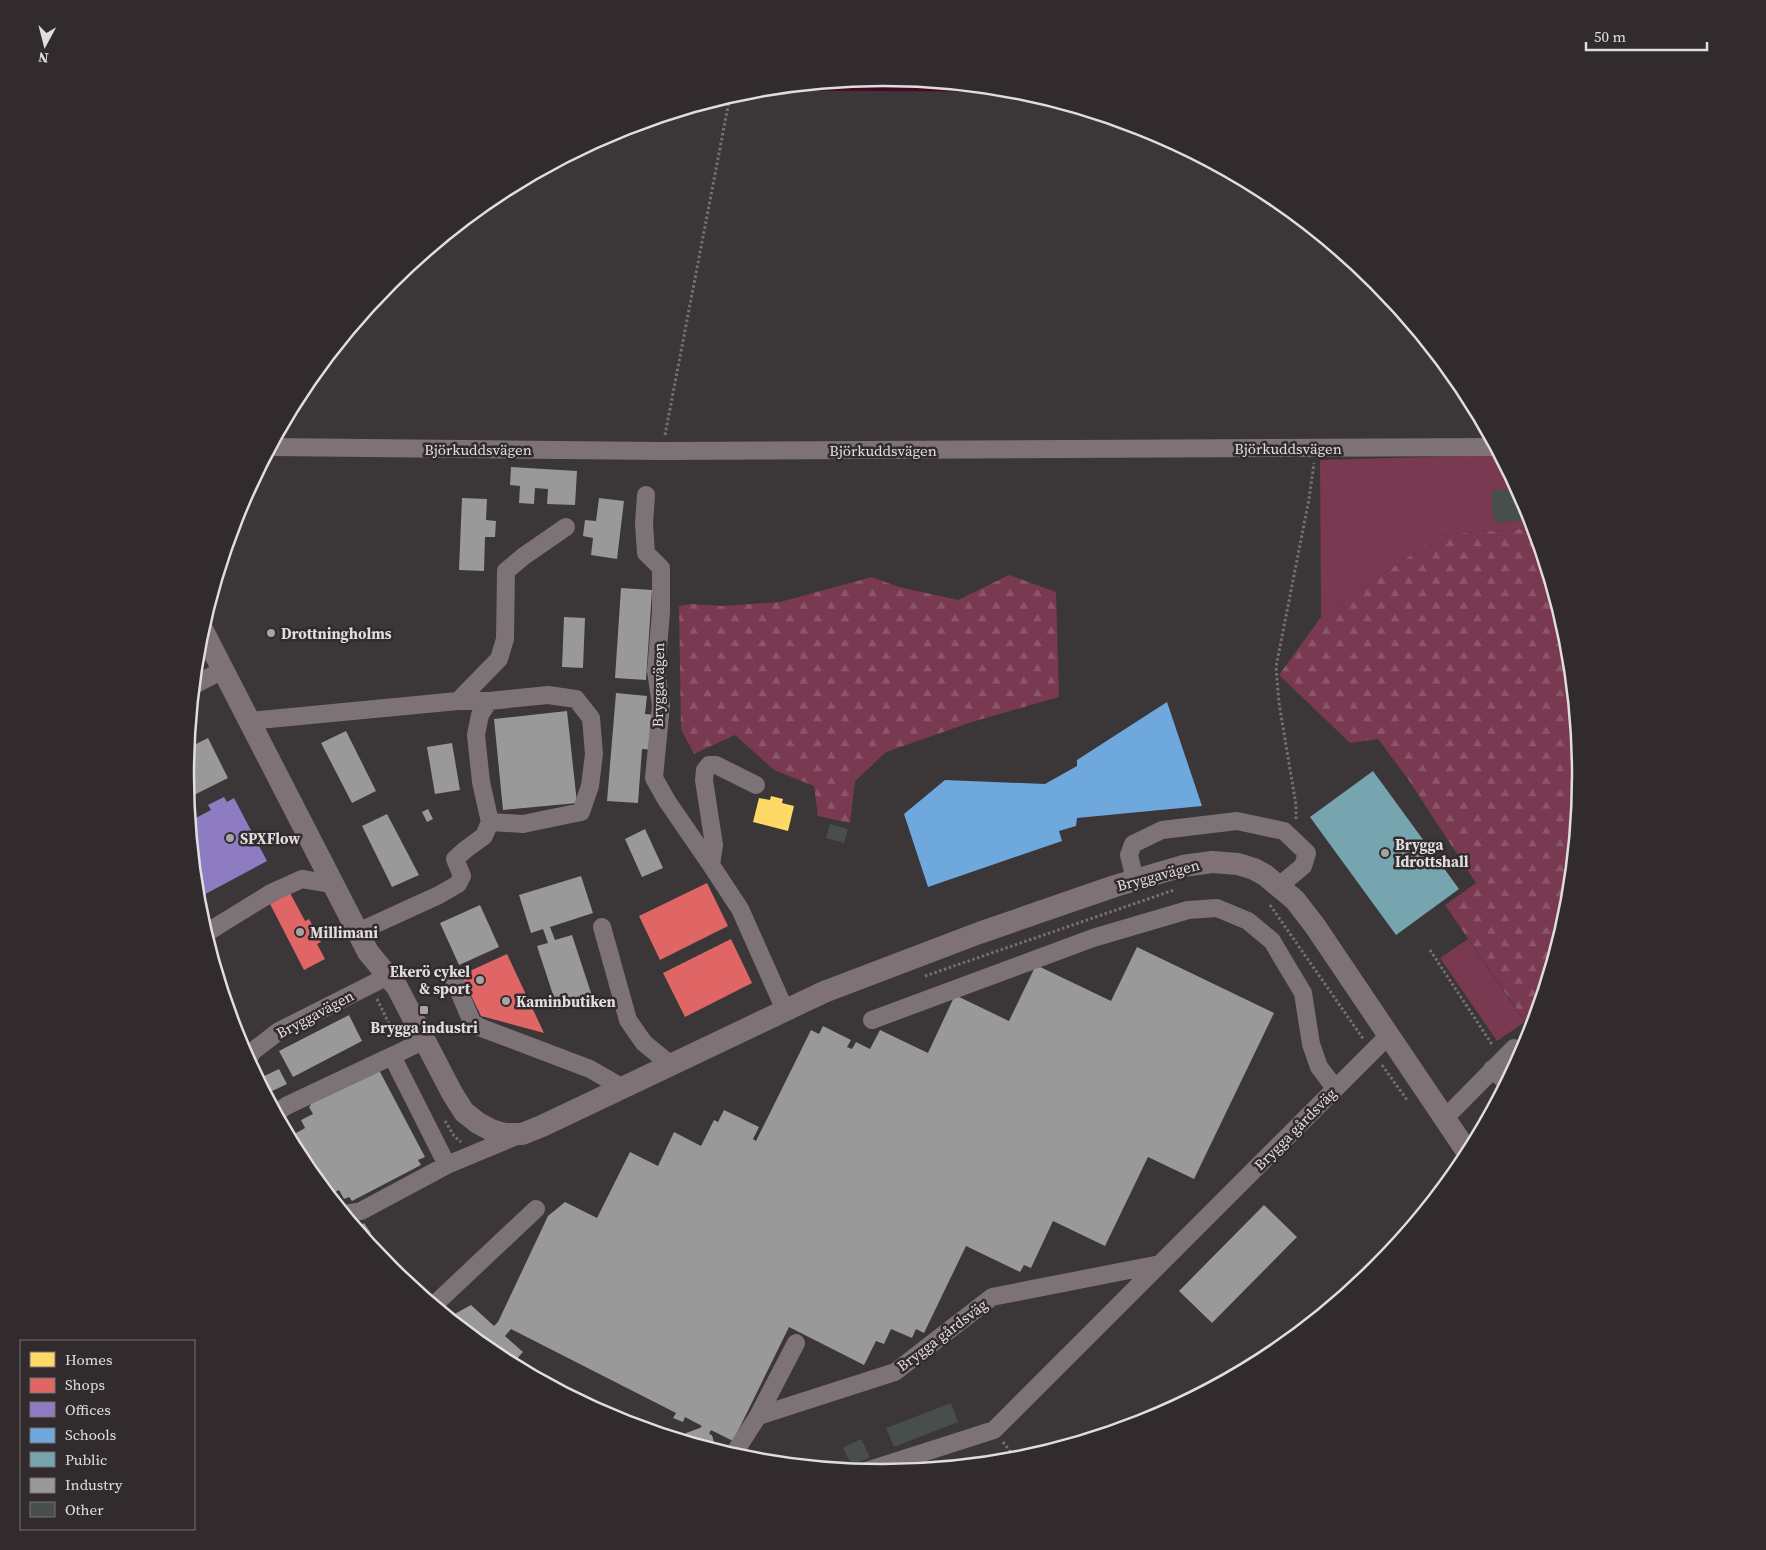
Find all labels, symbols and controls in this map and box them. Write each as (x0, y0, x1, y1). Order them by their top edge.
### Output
north arrow (20, 20, 70, 70)
scale bar (1586, 20, 1707, 52)
text: 50 m (1594, 26, 1626, 47)
text: N (37, 47, 50, 68)
street label: Björkuddsvägen (1234, 438, 1342, 459)
street label: Björkuddsvägen (424, 439, 532, 460)
street label: Björkuddsvägen (829, 440, 937, 461)
place label: Drottningholms (281, 623, 392, 644)
marker: Drottningholms (265, 627, 277, 639)
street label: Bryggavägen (647, 642, 669, 728)
place label: SPXFlow (240, 828, 300, 849)
marker: SPXFlow (224, 832, 236, 844)
place label: Brygga Idrottshall (1395, 834, 1469, 872)
marker: Brygga Idrottshall (1379, 847, 1391, 859)
street label: Bryggavägen (1114, 854, 1202, 896)
place label: Millimani (310, 922, 378, 943)
marker: Millimani (294, 926, 306, 938)
place label: Ekerö cykel & sport (390, 961, 471, 999)
marker: Ekerö cykel & sport (474, 974, 486, 986)
street label: Bryggavägen (273, 985, 357, 1043)
place label: Kaminbutiken (516, 991, 616, 1012)
marker: Kaminbutiken (500, 995, 512, 1007)
marker: Brygga industri (418, 1004, 430, 1016)
place label: Brygga industri (370, 1017, 478, 1038)
street label: Brygga gårdsväg (1249, 1083, 1341, 1175)
street label: Brygga gårdsväg (892, 1294, 992, 1376)
legend (20, 1340, 195, 1530)
text: Homes (65, 1349, 112, 1370)
text: Shops (65, 1374, 105, 1395)
text: Offices (65, 1399, 111, 1420)
text: Schools (65, 1424, 116, 1445)
text: Public (65, 1449, 107, 1470)
text: Industry (65, 1474, 123, 1495)
text: Other (65, 1499, 104, 1520)

